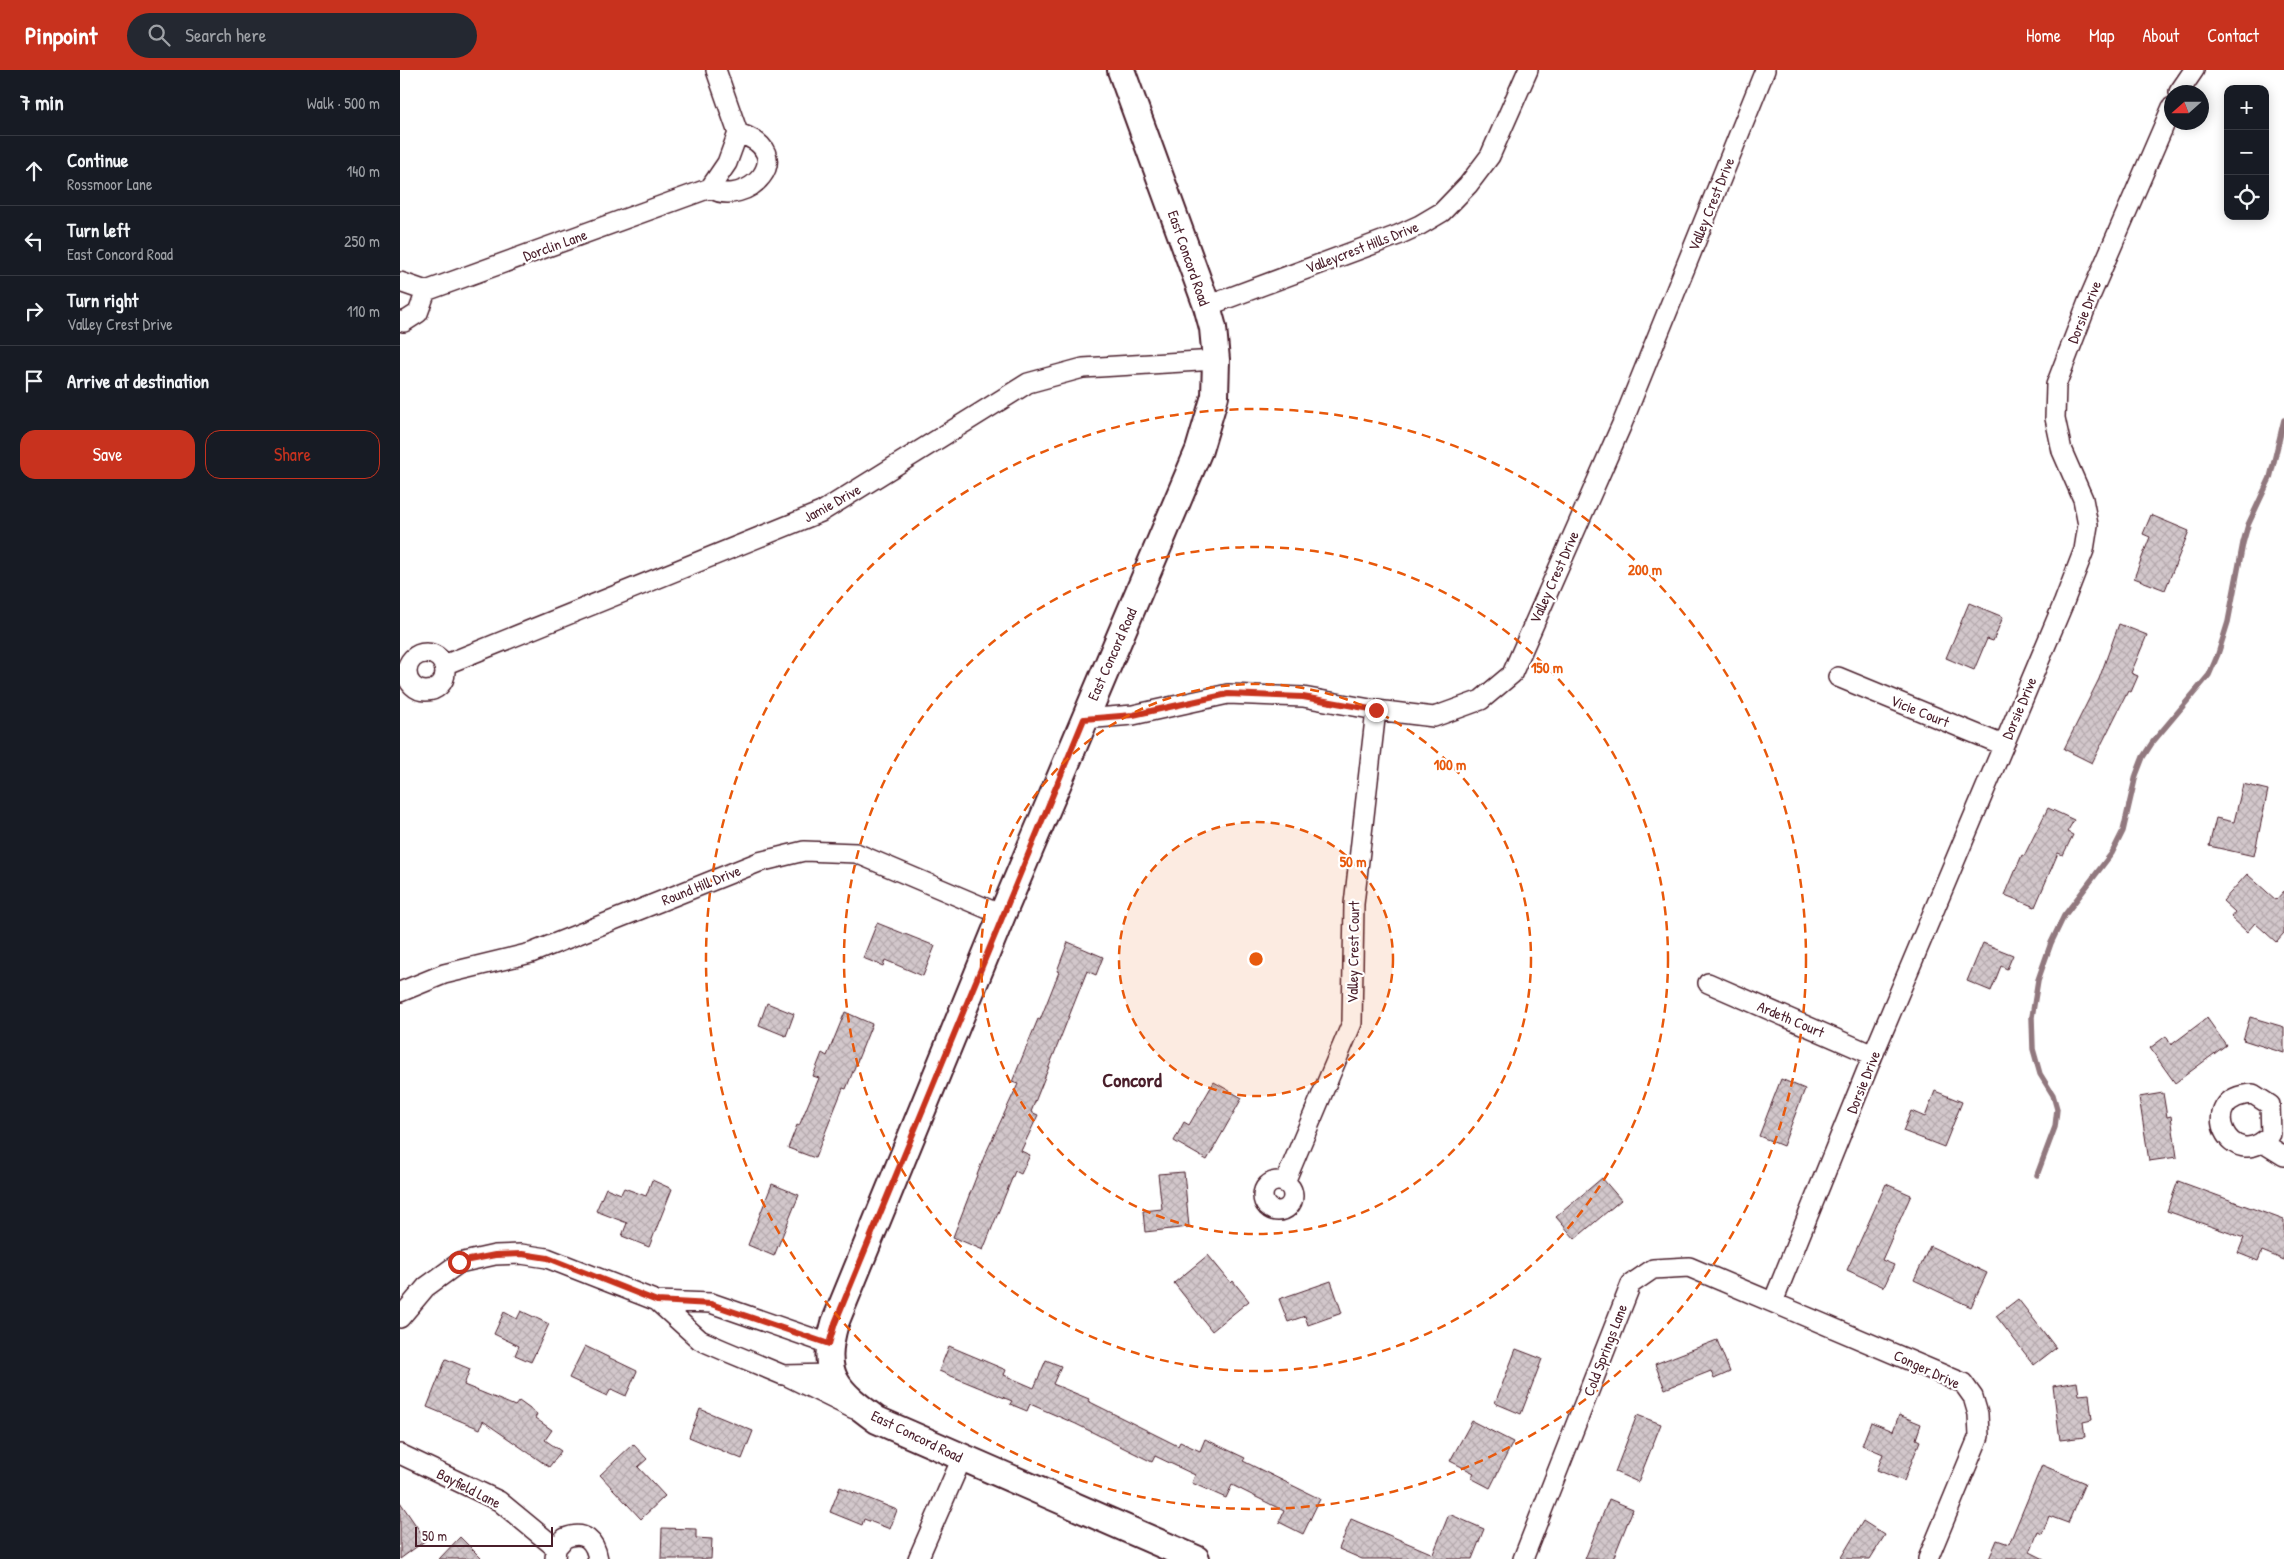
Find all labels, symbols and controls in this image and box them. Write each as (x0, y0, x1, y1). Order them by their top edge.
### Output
search box (127, 13, 477, 58)
text: Pinpoint (25, 19, 97, 51)
icon: search (145, 21, 173, 49)
text: Search here (185, 22, 266, 48)
text: Home (2026, 23, 2061, 48)
text: Map (2089, 23, 2114, 48)
text: About (2142, 23, 2179, 48)
text: Contact (2207, 23, 2259, 48)
north arrow (2164, 85, 2209, 130)
map controls (2224, 85, 2269, 220)
button: + (2224, 85, 2269, 130)
text: 7 min (20, 88, 64, 117)
text: Walk · 500 m (307, 92, 380, 114)
button: − (2224, 130, 2269, 175)
text: Continue (67, 147, 128, 173)
street label: Valley Crest Drive (1683, 154, 1739, 254)
icon: ahead (20, 157, 48, 185)
text: 140 m (346, 160, 380, 182)
text: Rossmoor Lane (67, 173, 152, 195)
button: locate (2224, 175, 2269, 220)
street label: East Concord Road (1163, 208, 1215, 309)
street label: Valleycrest Hills Drive (1303, 216, 1421, 278)
text: Turn left (67, 217, 130, 243)
street label: Dorclin Lane (520, 224, 590, 266)
icon: left (20, 227, 48, 255)
text: 250 m (344, 230, 380, 252)
text: East Concord Road (67, 243, 173, 265)
street label: Dorsie Drive (2062, 278, 2106, 346)
text: Turn right (67, 287, 138, 313)
icon: right (20, 297, 48, 325)
text: 110 m (347, 300, 380, 322)
text: Valley Crest Drive (67, 313, 173, 335)
icon: arrive (20, 367, 48, 395)
text: Arrive at destination (67, 368, 209, 394)
button: Save (20, 430, 195, 479)
button: Share (205, 430, 380, 479)
street label: Jamie Drive (800, 479, 865, 527)
street label: Valley Crest Drive (1524, 527, 1584, 627)
text: 200 m (1628, 559, 1662, 580)
street label: East Concord Road (1082, 604, 1142, 704)
text: 150 m (1531, 657, 1563, 678)
street label: Dorsie Drive (1996, 674, 2042, 742)
street label: Vicie Court (1888, 690, 1953, 733)
route end (1365, 699, 1388, 722)
text: 100 m (1434, 754, 1466, 775)
text: 50 m (1340, 851, 1366, 872)
street label: Round Hill Drive (658, 860, 744, 910)
street label: Valley Crest Court (1342, 900, 1364, 1003)
centre of rings (1247, 950, 1265, 968)
street label: Ardeth Court (1754, 995, 1829, 1043)
street label: Dorsie Drive (1841, 1048, 1885, 1116)
district label: Concord (1102, 1066, 1162, 1093)
route start (448, 1251, 471, 1274)
street label: Cold Springs Lane (1578, 1301, 1632, 1399)
street label: Conger Drive (1890, 1344, 1964, 1394)
street label: East Concord Road (868, 1405, 966, 1467)
street label: Bayfield Lane (433, 1463, 505, 1513)
scale bar (415, 1524, 552, 1547)
text: 50 m (422, 1526, 447, 1545)

